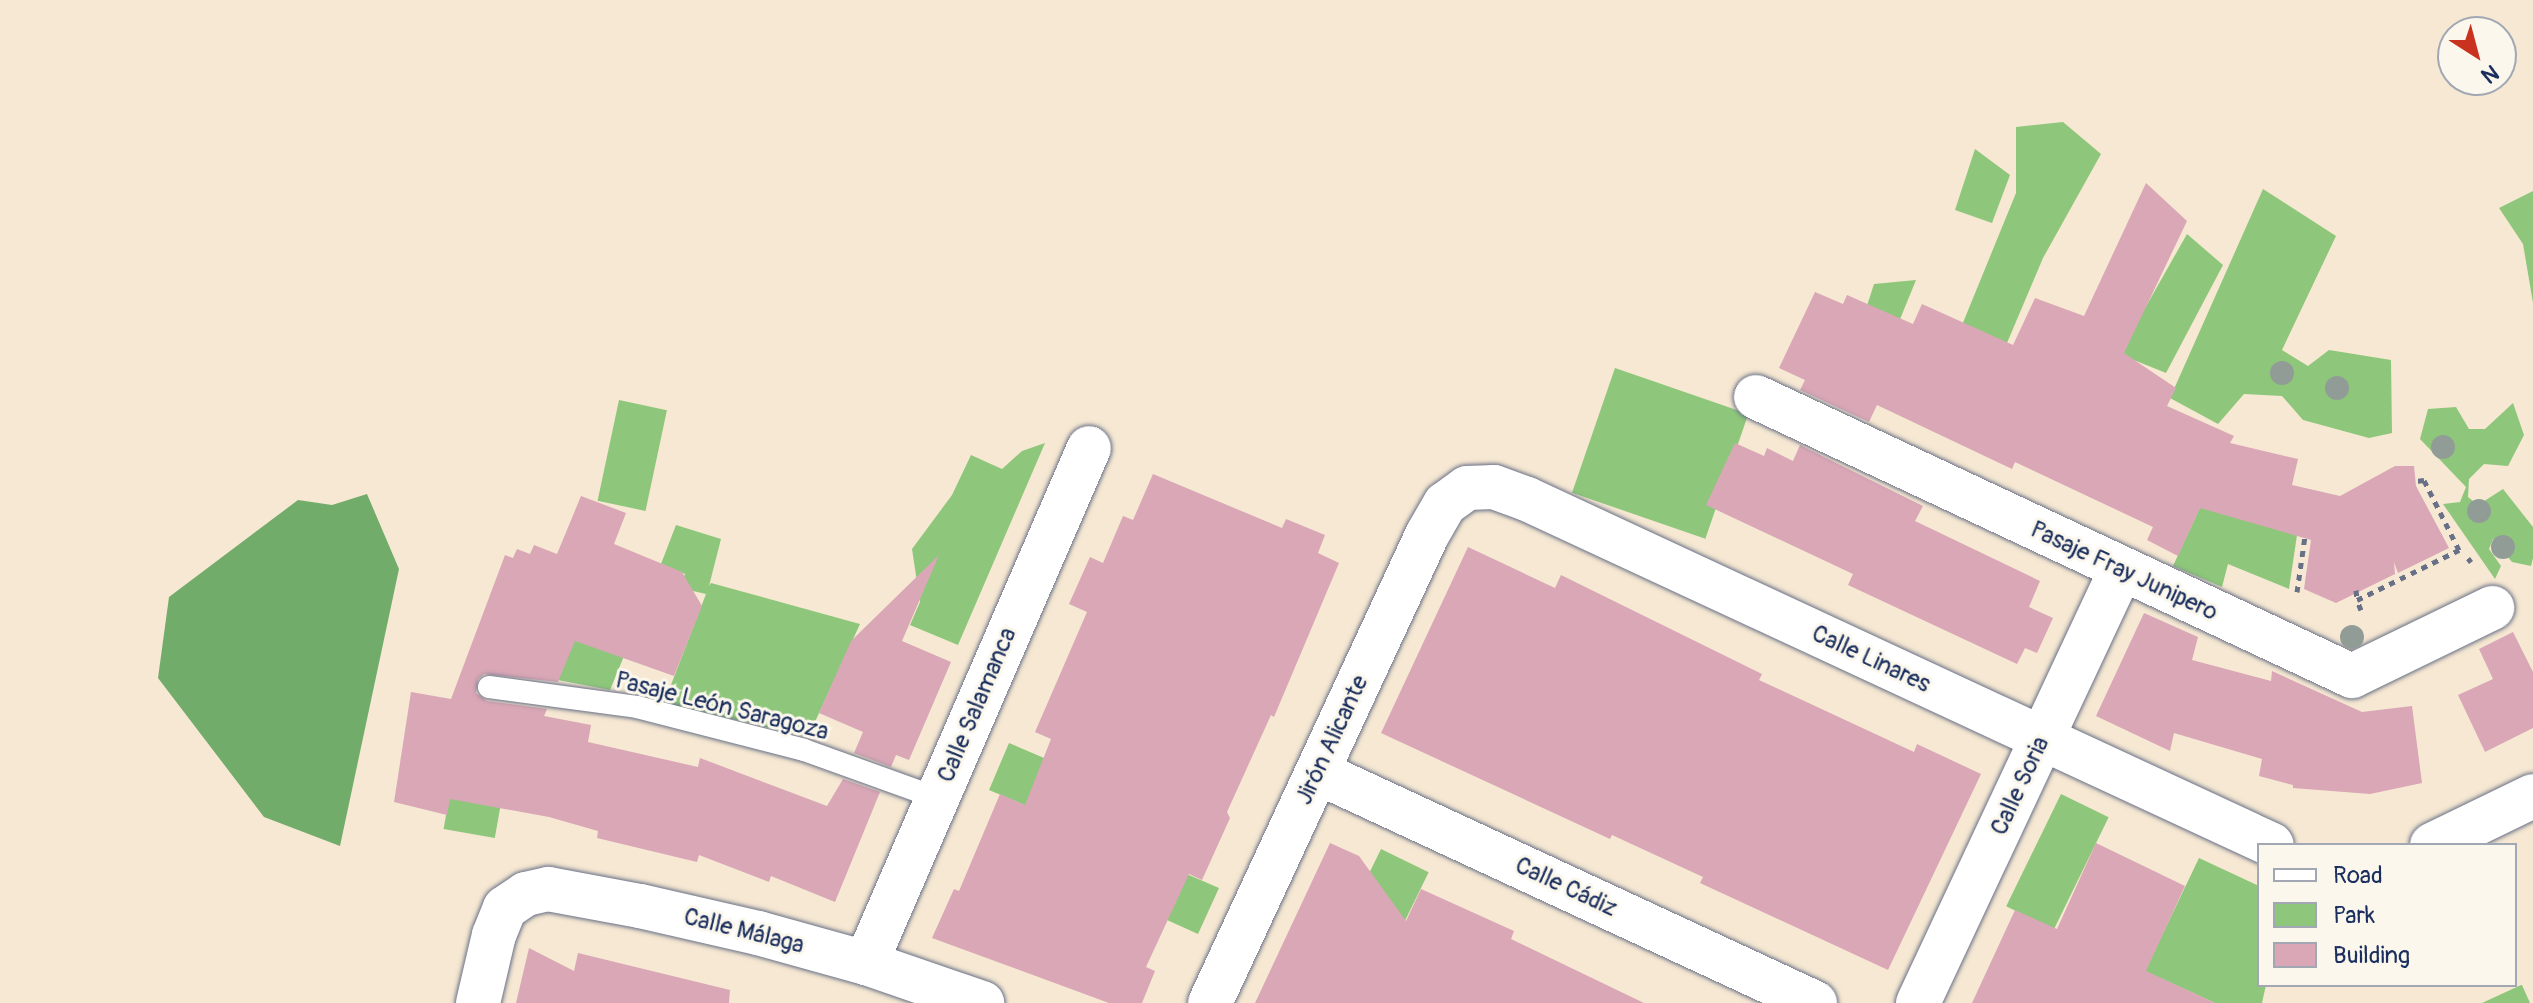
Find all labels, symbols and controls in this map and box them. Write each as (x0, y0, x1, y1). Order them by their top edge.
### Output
north arrow (2437, 16, 2517, 96)
text: N (2476, 58, 2504, 89)
street label: Pasaje Fray Junipero (2026, 515, 2222, 627)
street label: Calle Linares (1807, 619, 1935, 699)
street label: Calle Salamanca (931, 623, 1023, 787)
street label: Pasaje León Saragoza (612, 666, 832, 746)
street label: Jirón Alicante (1290, 671, 1374, 809)
street label: Calle Soria (1985, 732, 2055, 840)
legend (2257, 843, 2517, 987)
street label: Calle Cádiz (1511, 851, 1621, 923)
text: Road (2333, 861, 2383, 890)
text: Park (2333, 901, 2375, 930)
street label: Calle Málaga (681, 902, 807, 960)
text: Building (2333, 941, 2410, 970)

